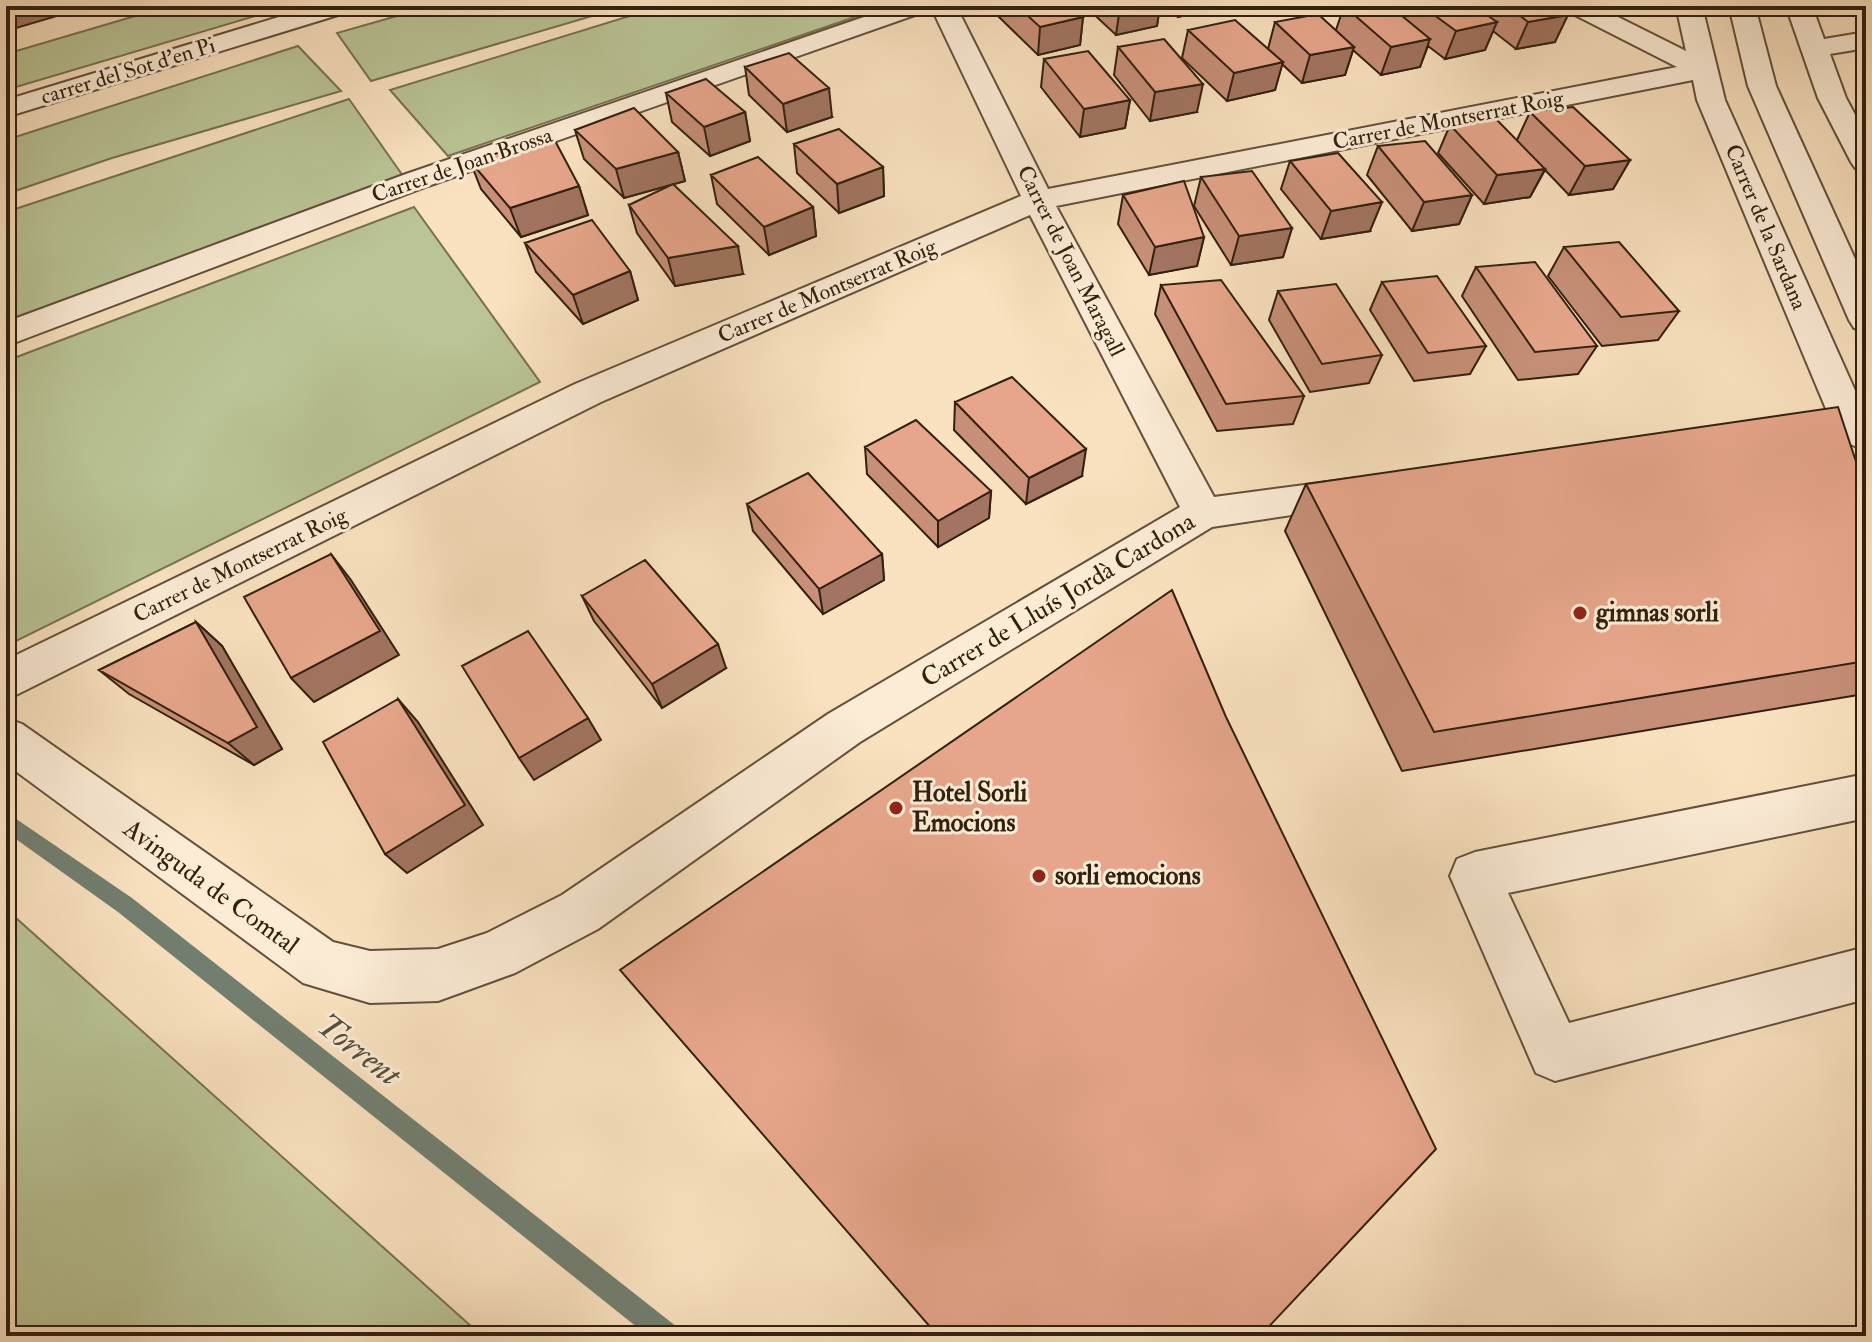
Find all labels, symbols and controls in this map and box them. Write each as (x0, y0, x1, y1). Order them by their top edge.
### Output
street label: carrer del Sot d'en Pi (37, 31, 219, 111)
street label: Carrer de Montserrat Roig (1330, 84, 1567, 156)
street label: Carrer de Joan Brossa (368, 121, 557, 209)
street label: Carrer de la Sardana (1719, 140, 1814, 315)
street label: Carrer de Joan Maragall (1011, 161, 1131, 362)
street label: Carrer de Montserrat Roig (714, 232, 941, 350)
street label: Carrer de Montserrat Roig (128, 500, 353, 629)
street label: Carrer de Lluís Jordà Cardona (915, 505, 1201, 695)
place label: gimnas sorli (1595, 597, 1719, 630)
marker: gimnas sorli (1571, 604, 1589, 622)
place label: Hotel Sorli Emocions (912, 777, 1027, 839)
marker: Hotel Sorli Emocions (887, 799, 905, 817)
street label: Avinguda de Comtal (116, 812, 305, 962)
place label: sorli emocions (1055, 860, 1201, 892)
marker: sorli emocions (1030, 867, 1048, 885)
water label: Torrent (308, 1004, 411, 1098)

